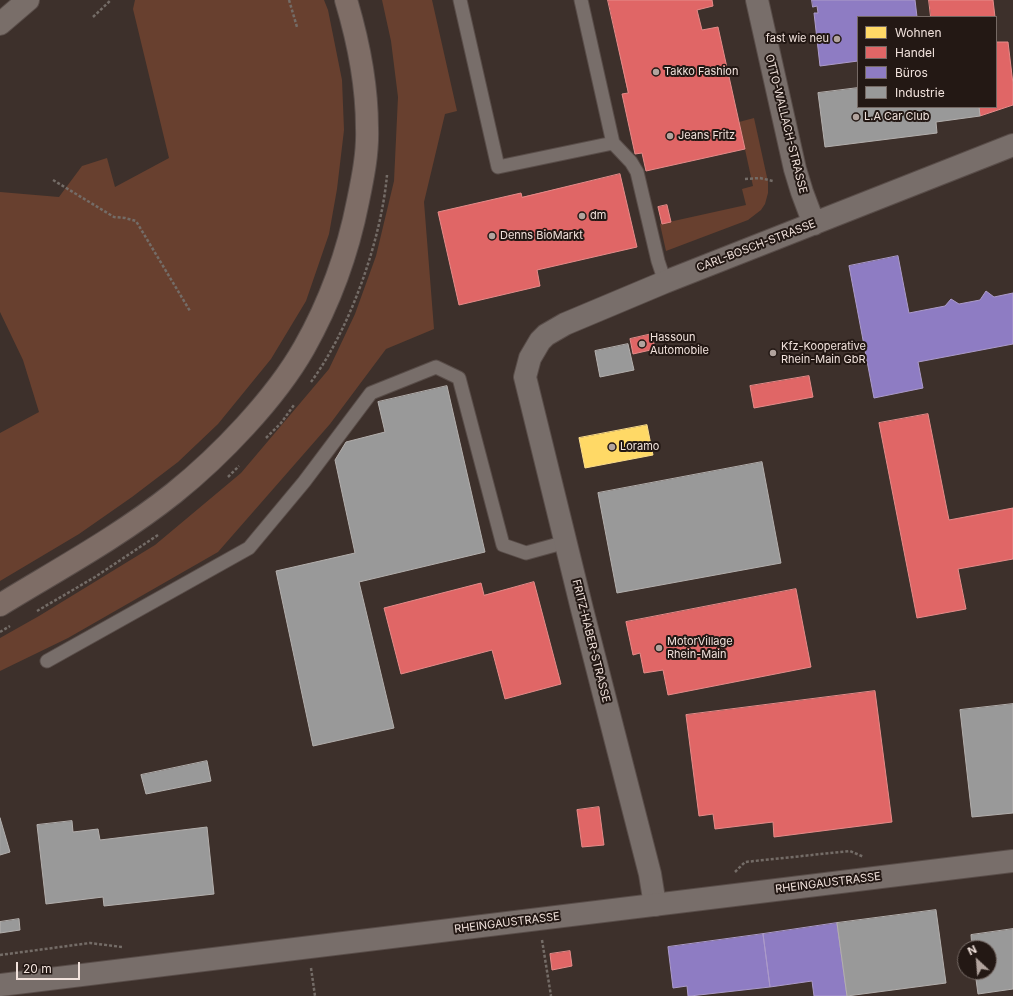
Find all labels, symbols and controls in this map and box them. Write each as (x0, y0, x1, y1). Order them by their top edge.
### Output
legend (857, 16, 997, 108)
text: Wohnen (895, 25, 942, 40)
place label: fast wie neu (766, 32, 829, 46)
marker: fast wie neu (832, 34, 842, 44)
text: Handel (895, 45, 935, 60)
street label: OTTO-WALLACH-STRASSE (762, 53, 810, 195)
place label: Takko Fashion (664, 65, 738, 79)
text: Büros (895, 65, 928, 80)
marker: Takko Fashion (651, 67, 661, 77)
text: Industrie (895, 85, 945, 100)
place label: L.A Car Club (864, 110, 929, 124)
marker: L.A Car Club (851, 112, 861, 122)
place label: Jeans Fritz (678, 129, 735, 143)
marker: Jeans Fritz (665, 131, 675, 141)
place label: dm (590, 209, 606, 223)
marker: dm (577, 211, 587, 221)
street label: CARL-BOSCH-STRASSE (695, 217, 817, 275)
place label: Denns BioMarkt (500, 229, 583, 243)
marker: Denns BioMarkt (487, 231, 497, 241)
place label: Hassoun Automobile (650, 331, 709, 357)
marker: Hassoun Automobile (637, 339, 647, 349)
place label: Kfz-Kooperative Rhein-Main GbR (781, 340, 866, 366)
marker: Kfz-Kooperative Rhein-Main GbR (768, 348, 778, 358)
place label: Loramo (620, 440, 659, 454)
marker: Loramo (607, 442, 617, 452)
street label: FRITZ-HABER-STRASSE (569, 578, 613, 704)
place label: MotorVillage Rhein-Main (667, 635, 733, 661)
marker: MotorVillage Rhein-Main (654, 643, 664, 653)
street label: RHEINGAUSTRASSE (775, 870, 881, 896)
street label: RHEINGAUSTRASSE (454, 910, 560, 936)
north arrow (957, 940, 997, 980)
text: N (965, 942, 979, 958)
scale bar (18, 954, 82, 980)
text: 20 m (23, 961, 52, 976)

